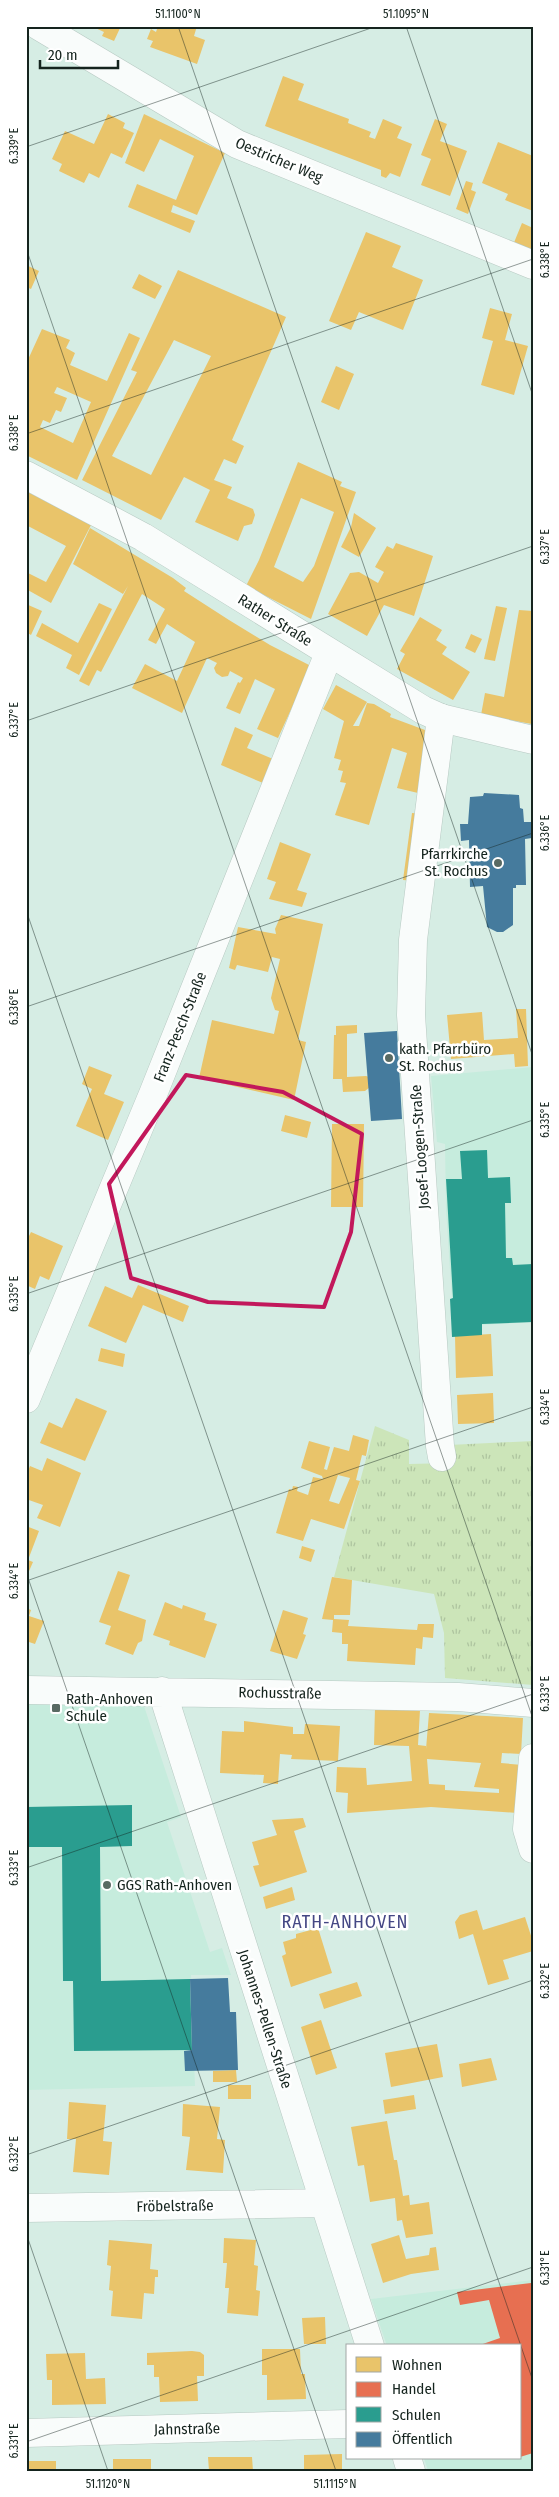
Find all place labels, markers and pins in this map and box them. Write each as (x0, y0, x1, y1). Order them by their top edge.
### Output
place label: Pfarrkirche St. Rochus (421, 845, 488, 880)
marker: Pfarrkirche St. Rochus (492, 857, 504, 869)
place label: kath. Pfarrbüro St. Rochus (399, 1040, 491, 1075)
marker: kath. Pfarrbüro St. Rochus (383, 1052, 395, 1064)
place label: Rath-Anhoven Schule (66, 1690, 153, 1725)
marker: Rath-Anhoven Schule (50, 1702, 62, 1714)
place label: GGS Rath-Anhoven (117, 1876, 232, 1894)
marker: GGS Rath-Anhoven (101, 1879, 113, 1891)

